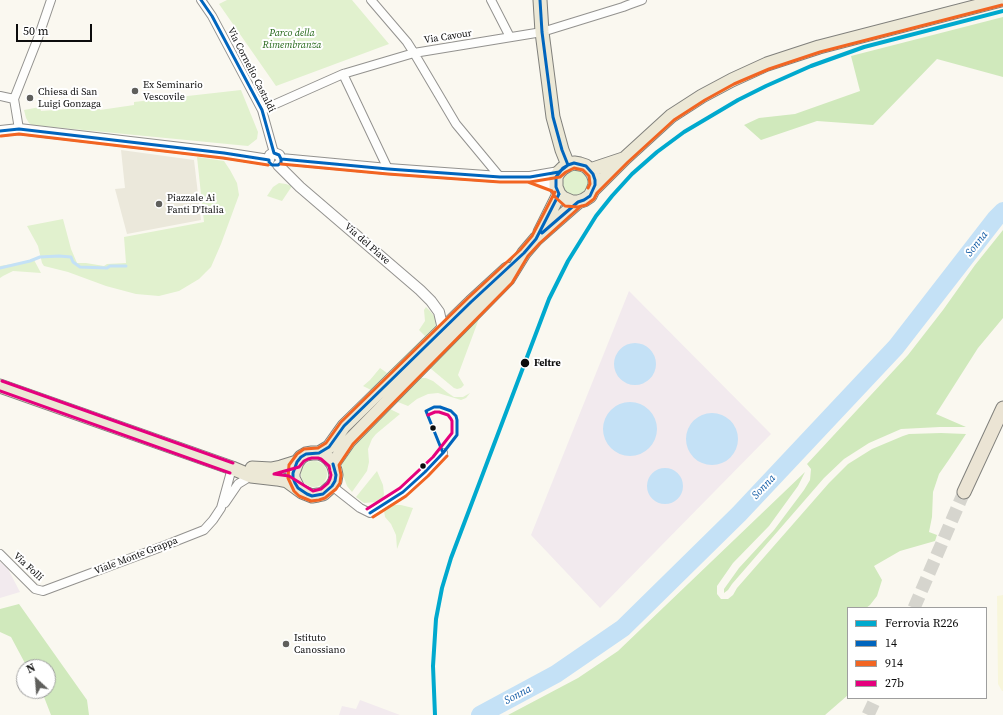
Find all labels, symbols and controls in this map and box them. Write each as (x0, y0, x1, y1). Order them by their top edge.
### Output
scale bar (18, 16, 94, 42)
text: 50 m (23, 23, 49, 39)
street label: Via Cornelio Castaldi (224, 26, 278, 114)
park label: Parco della Rimembranza (263, 27, 321, 50)
street label: Via Cavour (423, 27, 473, 47)
place label: Ex Seminario Vescovile (143, 79, 203, 102)
place label: Chiesa di San Luigi Gonzaga (38, 86, 101, 110)
marker: Ex Seminario Vescovile (130, 86, 140, 96)
marker: Chiesa di San Luigi Gonzaga (25, 93, 35, 103)
place label: Piazzale Ai Fanti D'Italia (167, 192, 224, 216)
marker: Piazzale Ai Fanti D'Italia (154, 199, 164, 209)
street label: Via del Piave (342, 221, 392, 267)
water label: Sonna (963, 229, 991, 259)
marker: Feltre (519, 357, 531, 369)
place label: Feltre (534, 357, 561, 369)
unlabelled marker (428, 423, 438, 433)
unlabelled marker (418, 461, 428, 471)
water label: Sonna (749, 472, 779, 502)
street label: Viale Monte Grappa (93, 535, 179, 577)
street label: Via Folli (11, 550, 45, 584)
legend (847, 607, 987, 699)
text: Ferrovia R226 (885, 615, 959, 631)
place label: Istituto Canossiano (294, 632, 345, 656)
text: 14 (885, 635, 897, 651)
marker: Istituto Canossiano (281, 639, 291, 649)
text: 914 (885, 655, 903, 671)
north arrow (16, 659, 56, 699)
text: N (24, 660, 38, 677)
text: 27b (885, 675, 904, 691)
water label: Sonna (502, 682, 534, 708)

